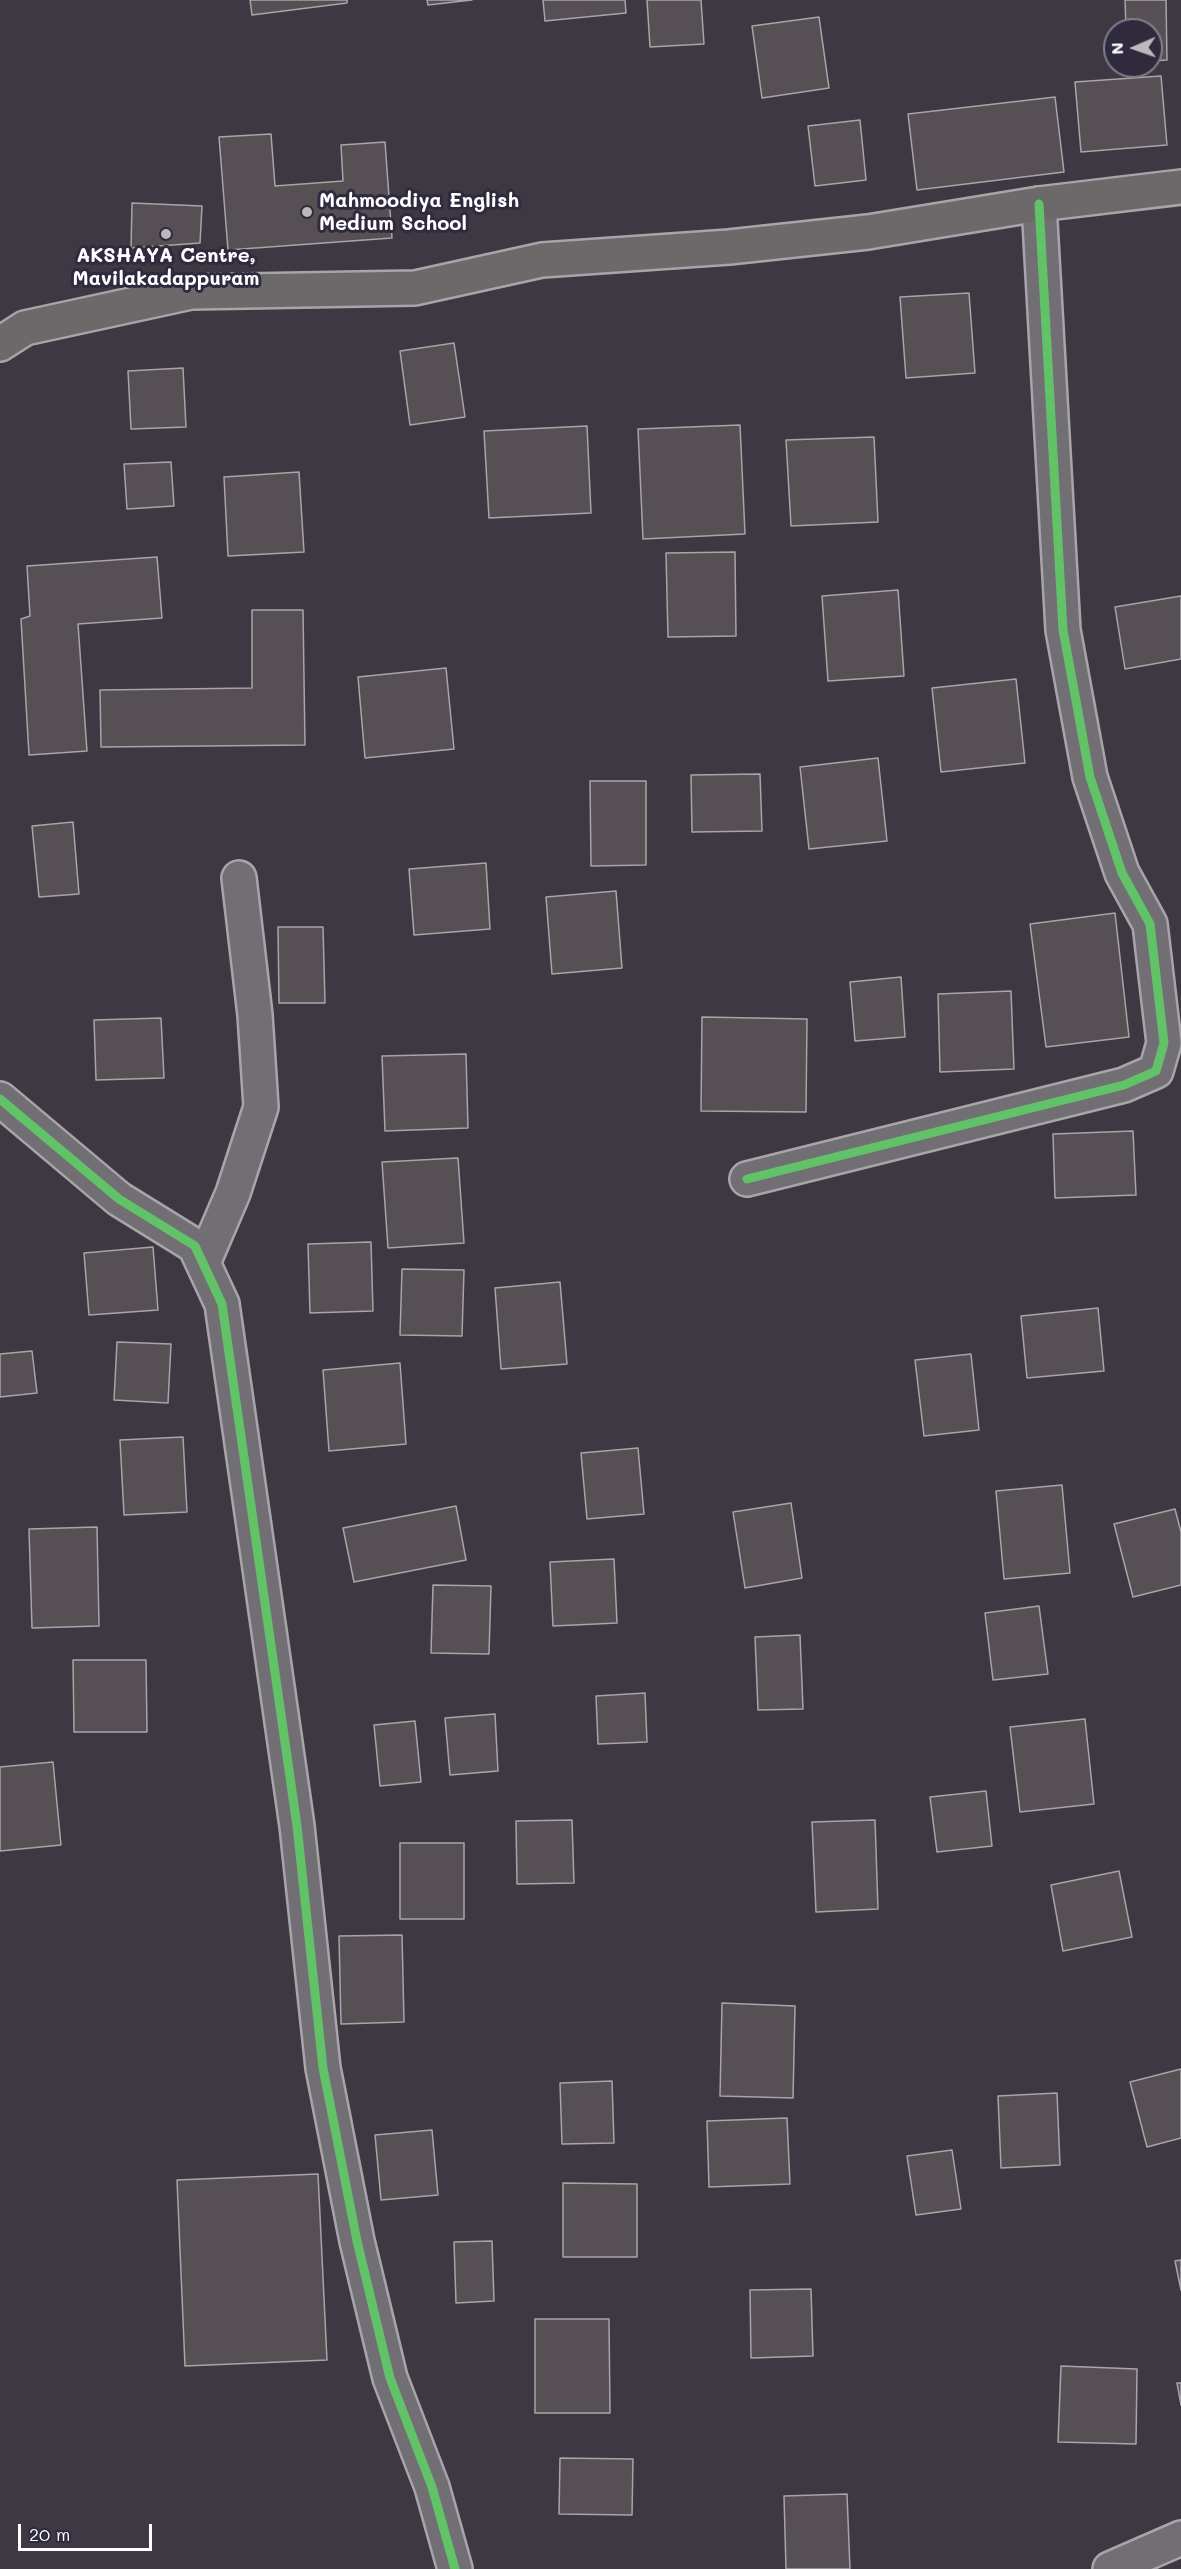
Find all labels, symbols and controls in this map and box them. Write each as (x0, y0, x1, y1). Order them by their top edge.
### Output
north arrow (1103, 18, 1163, 78)
text: N (1106, 42, 1127, 55)
place label: Mahmoodiya English Medium School (319, 189, 519, 236)
marker: Mahmoodiya English Medium School (300, 205, 314, 219)
marker: AKSHAYA Centre, Mavilakadappuram (159, 227, 173, 241)
place label: AKSHAYA Centre, Mavilakadappuram (73, 244, 259, 291)
scale bar (21, 2512, 154, 2550)
text: 20 m (29, 2522, 70, 2546)

